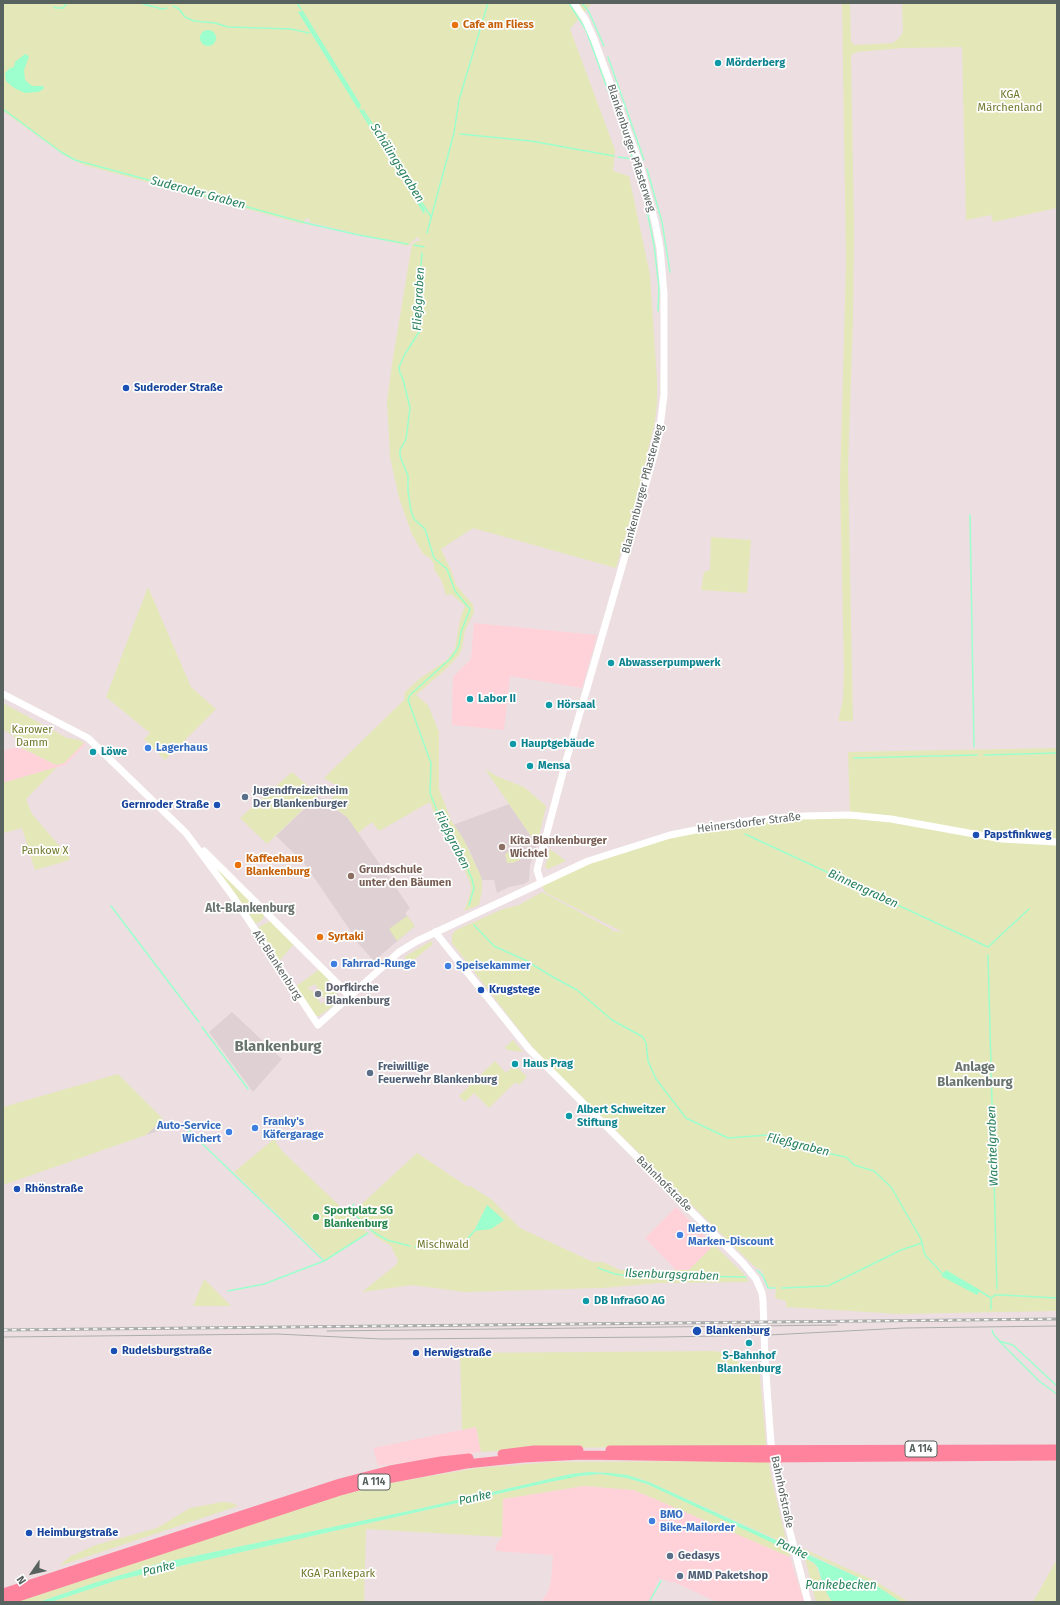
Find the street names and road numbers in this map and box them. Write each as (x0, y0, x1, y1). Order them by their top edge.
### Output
street label: Blankenburger Pflasterweg (604, 83, 658, 213)
street label: Blankenburger Pflasterweg (619, 423, 667, 555)
street label: Heinersdorfer Straße (696, 810, 802, 836)
street label: Alt-Blankenburg (250, 928, 304, 1002)
street label: Bahnhofstraße (633, 1153, 695, 1215)
road number: A 114 (905, 1441, 937, 1457)
street label: Bahnhofstraße (768, 1455, 796, 1529)
road number: A 114 (358, 1474, 390, 1490)

